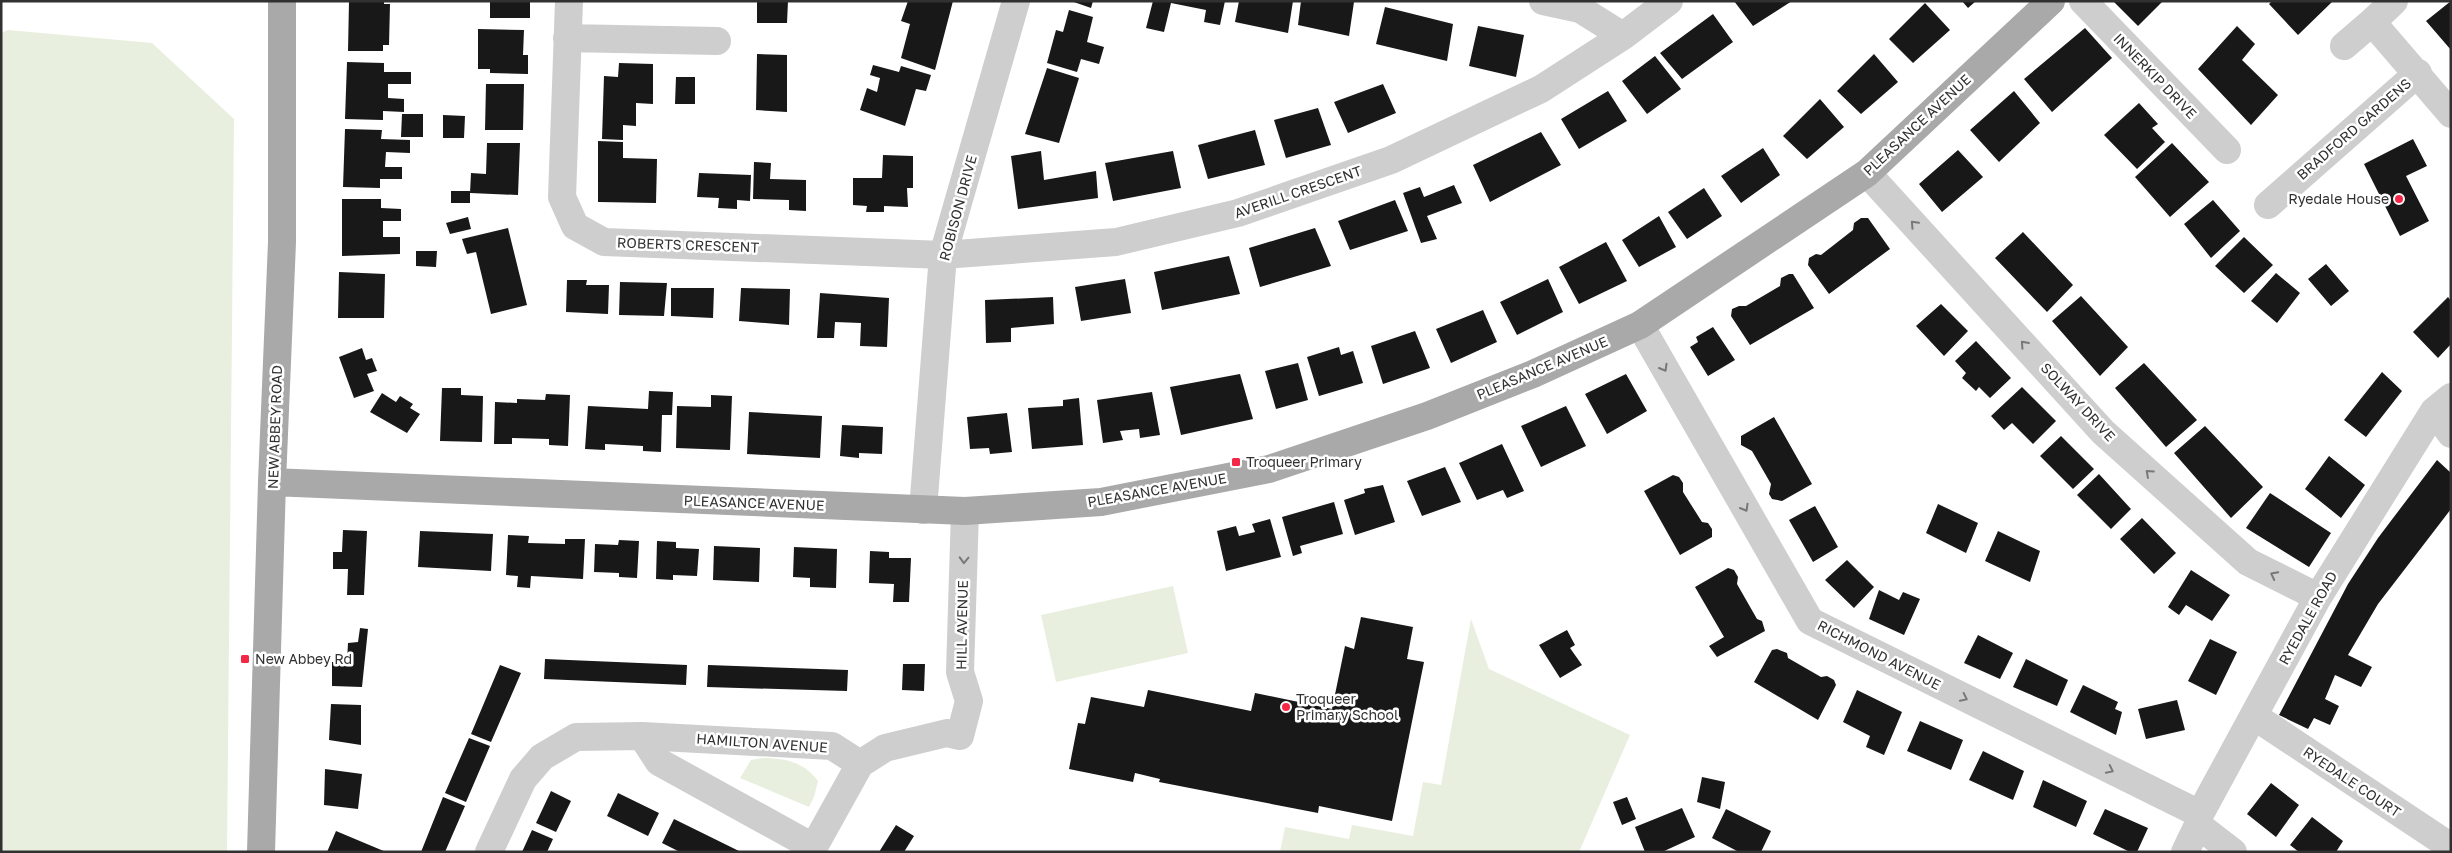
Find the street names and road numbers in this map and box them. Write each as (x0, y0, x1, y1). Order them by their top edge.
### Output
street label: INNERKIP DRIVE (2110, 29, 2200, 122)
street label: PLEASANCE AVENUE (1859, 70, 1974, 179)
street label: BRADFORD GARDENS (2293, 74, 2414, 183)
street label: ROBISON DRIVE (935, 153, 980, 263)
street label: AVERILL CRESCENT (1232, 162, 1364, 221)
street label: ROBERTS CRESCENT (617, 234, 760, 255)
street label: PLEASANCE AVENUE (1474, 332, 1610, 403)
street label: SOLWAY DRIVE (2038, 359, 2119, 444)
street label: NEW ABBEY ROAD (264, 365, 285, 489)
street label: PLEASANCE AVENUE (1086, 469, 1228, 510)
street label: PLEASANCE AVENUE (683, 492, 825, 513)
street label: RYEDALE ROAD (2275, 568, 2340, 667)
street label: HILL AVENUE (952, 580, 971, 670)
street label: RICHMOND AVENUE (1815, 616, 1944, 693)
street label: HAMILTON AVENUE (696, 729, 828, 756)
street label: RYEDALE COURT (2300, 743, 2404, 821)

